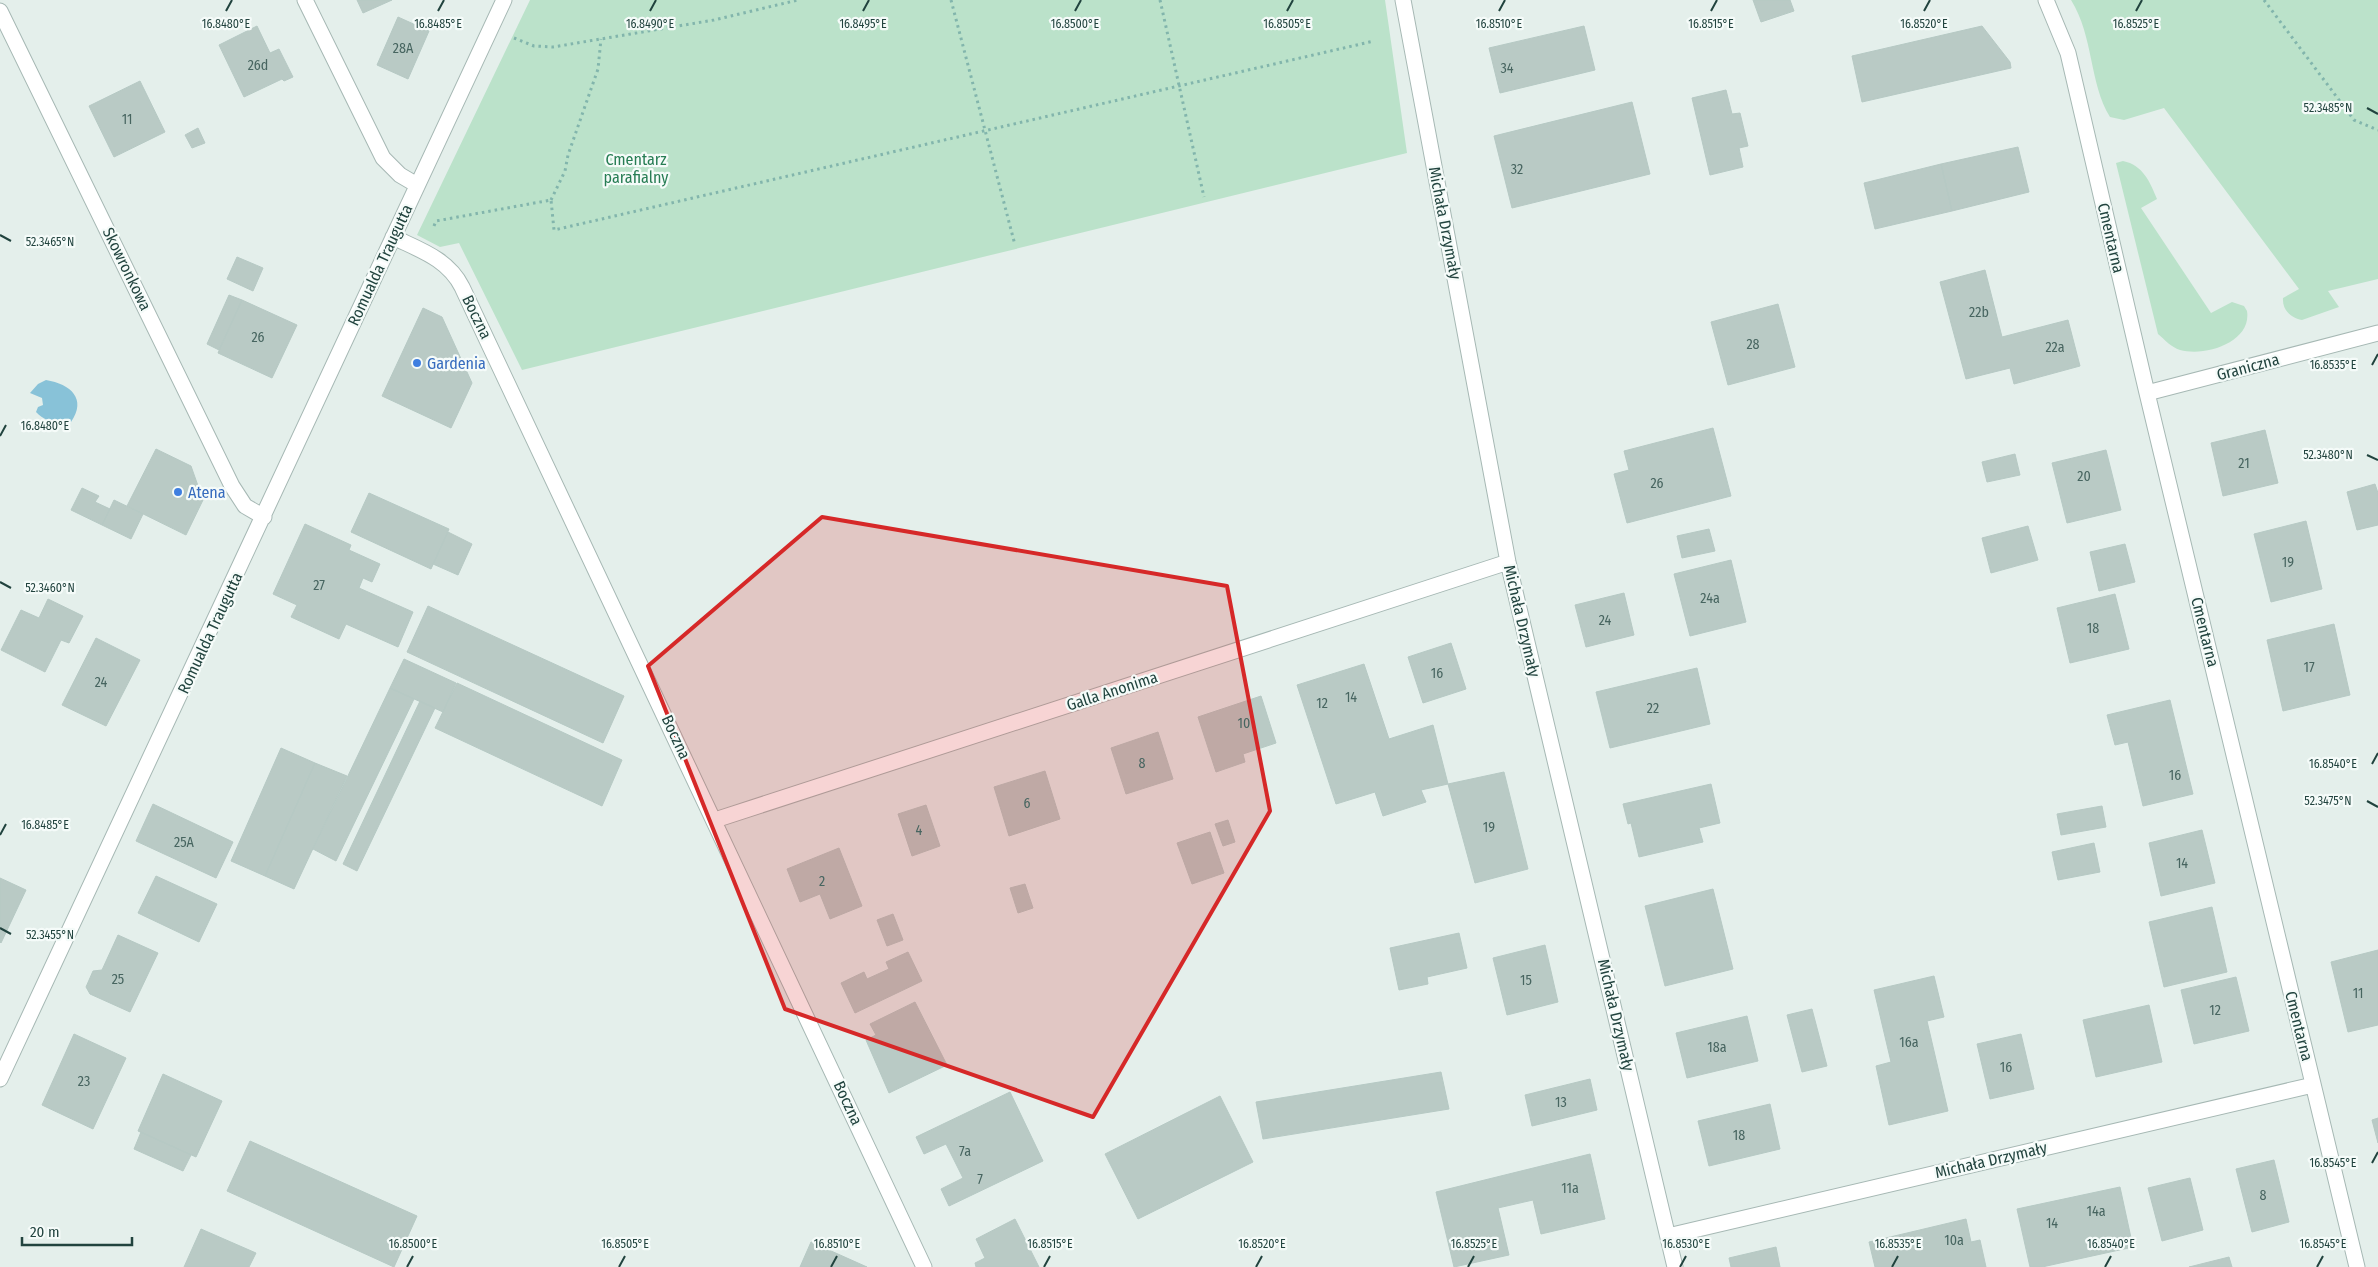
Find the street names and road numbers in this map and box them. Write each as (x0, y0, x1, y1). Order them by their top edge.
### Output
street label: Michała Drzymały (1425, 165, 1465, 282)
street label: Romualda Traugutta (344, 201, 417, 329)
street label: Cmentarna (2094, 201, 2128, 275)
street label: Skowronkowa (99, 224, 155, 314)
street label: Boczna (458, 292, 496, 342)
street label: Graniczna (2215, 350, 2282, 384)
street label: Michała Drzymały (1500, 563, 1544, 680)
street label: Romualda Traugutta (174, 569, 247, 697)
street label: Cmentarna (2187, 595, 2223, 669)
street label: Galla Anonima (1064, 667, 1160, 715)
street label: Boczna (658, 712, 695, 762)
street label: Michała Drzymały (1594, 957, 1638, 1074)
street label: Cmentarna (2281, 989, 2317, 1063)
street label: Boczna (830, 1078, 867, 1128)
street label: Michała Drzymały (1933, 1138, 2050, 1182)

